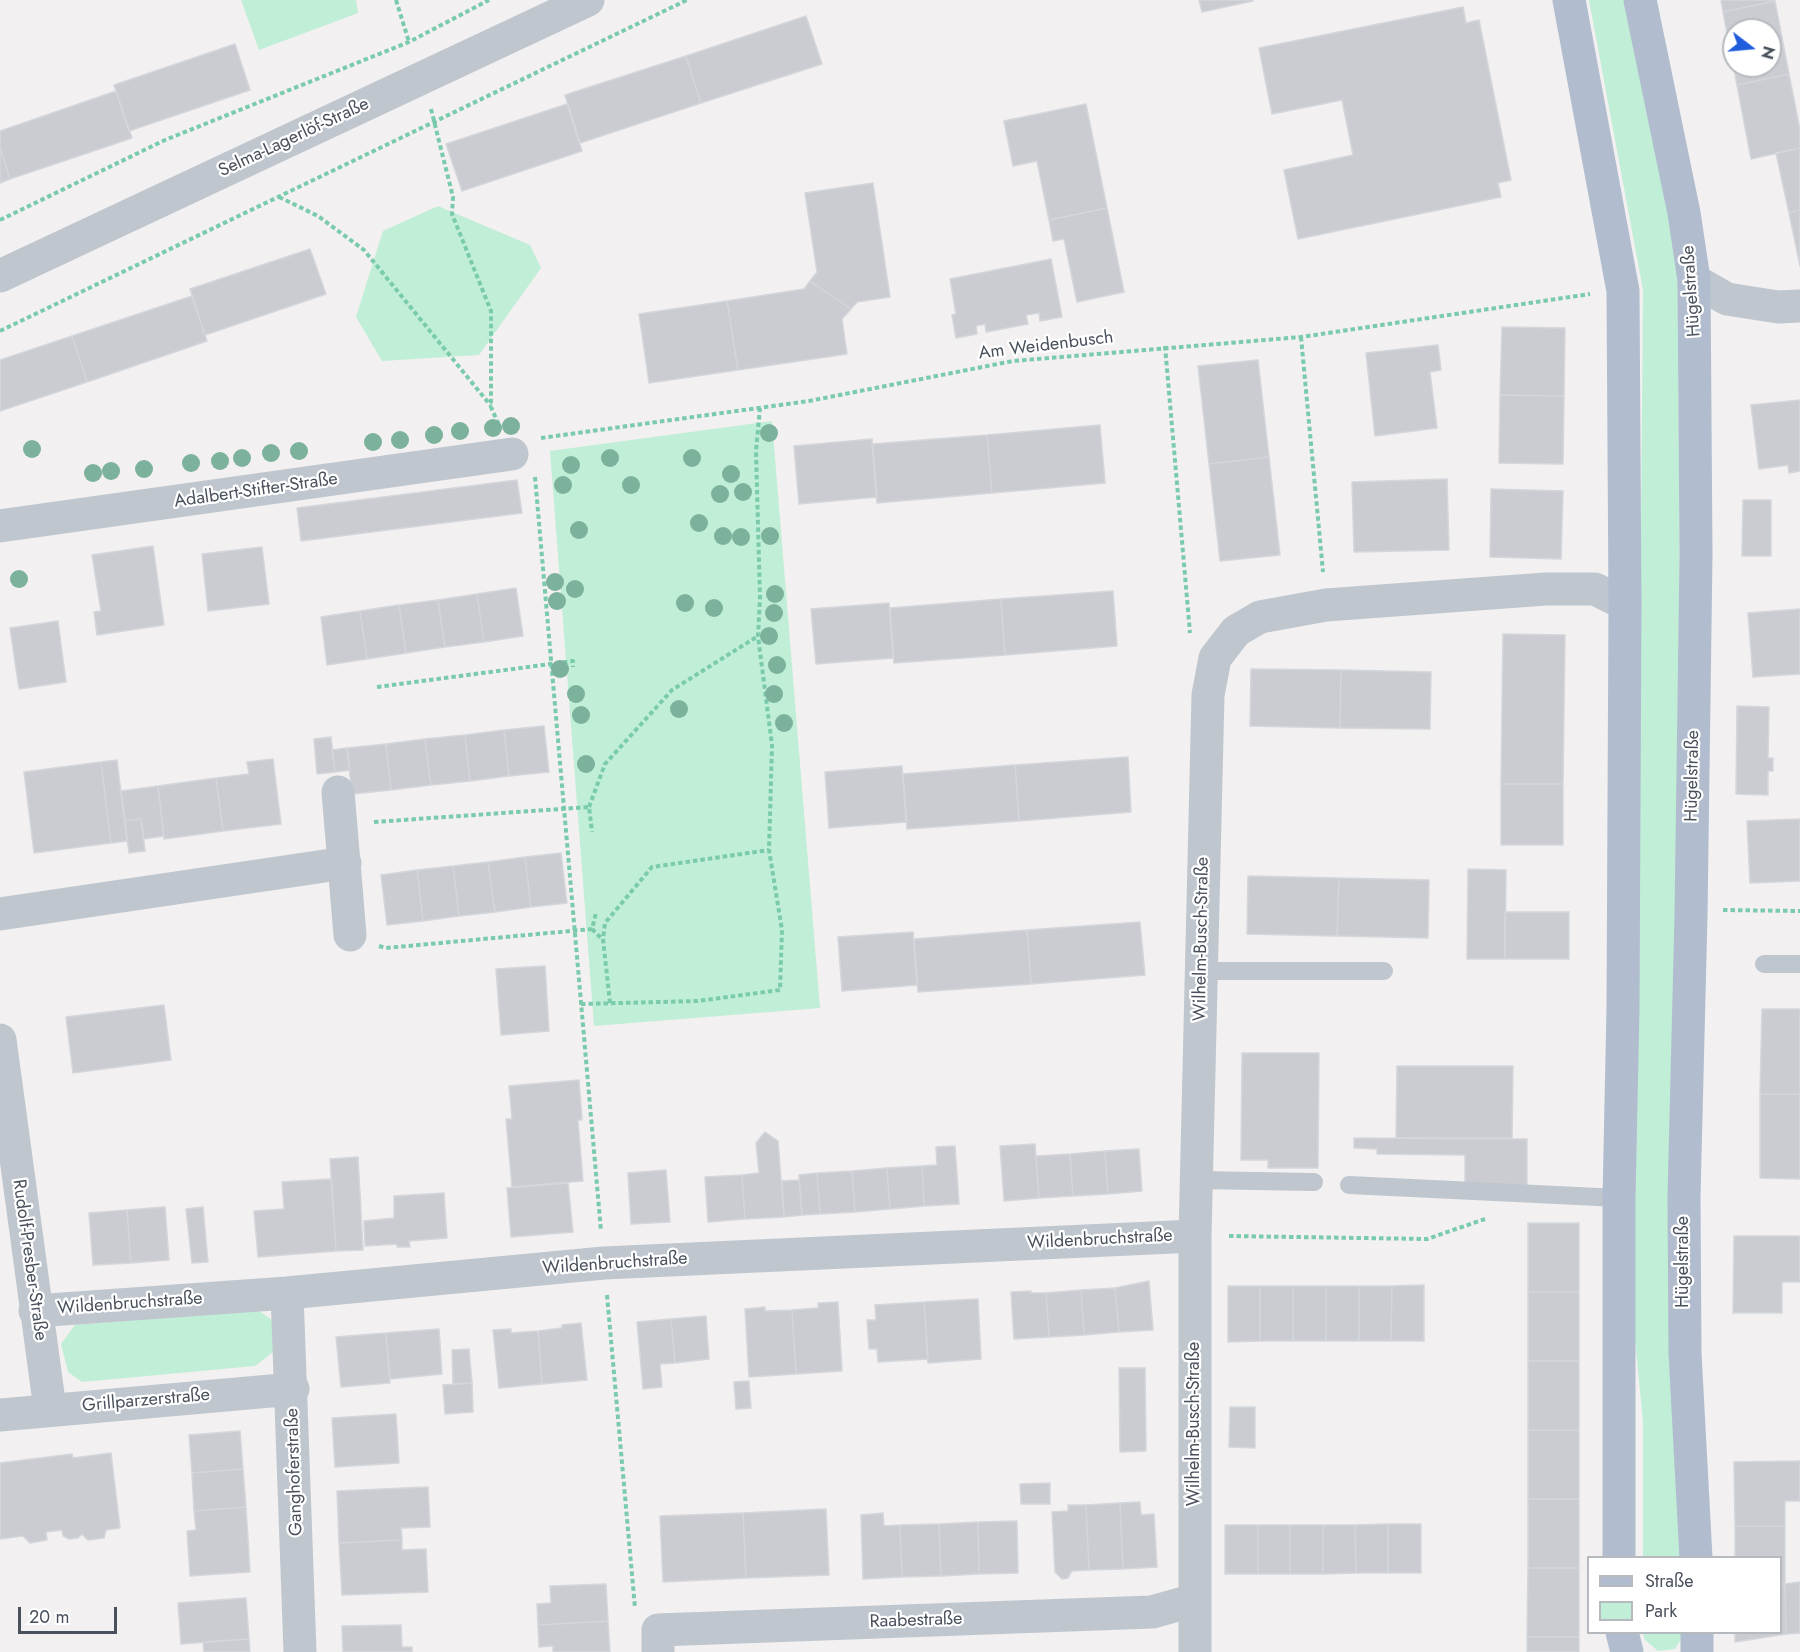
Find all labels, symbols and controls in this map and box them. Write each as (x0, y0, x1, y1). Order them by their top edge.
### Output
north arrow (1722, 18, 1782, 78)
text: N (1755, 43, 1781, 62)
street label: Selma-Lagerlöf-Straße (215, 94, 373, 182)
street label: Hügelstraße (1678, 244, 1706, 338)
street label: Am Weidenbusch (977, 327, 1115, 365)
street label: Adalbert-Stifter-Straße (173, 469, 339, 513)
street label: Hügelstraße (1681, 730, 1705, 822)
street label: Wilhelm-Busch-Straße (1190, 857, 1214, 1021)
street label: Rudolf-Presber-Straße (7, 1178, 51, 1342)
street label: Hügelstraße (1673, 1216, 1695, 1308)
street label: Wildenbruchstraße (1027, 1225, 1173, 1255)
street label: Wildenbruchstraße (542, 1248, 688, 1280)
street label: Wildenbruchstraße (57, 1288, 203, 1320)
street label: Wilhelm-Busch-Straße (1184, 1342, 1206, 1506)
street label: Grillparzerstraße (81, 1385, 211, 1417)
street label: Ganghoferstraße (282, 1408, 308, 1536)
legend (1587, 1556, 1782, 1634)
text: Straße (1645, 1568, 1693, 1594)
scale bar (21, 1595, 120, 1633)
text: Park (1645, 1598, 1677, 1624)
text: 20 m (29, 1604, 69, 1630)
street label: Raabestraße (869, 1609, 963, 1633)

